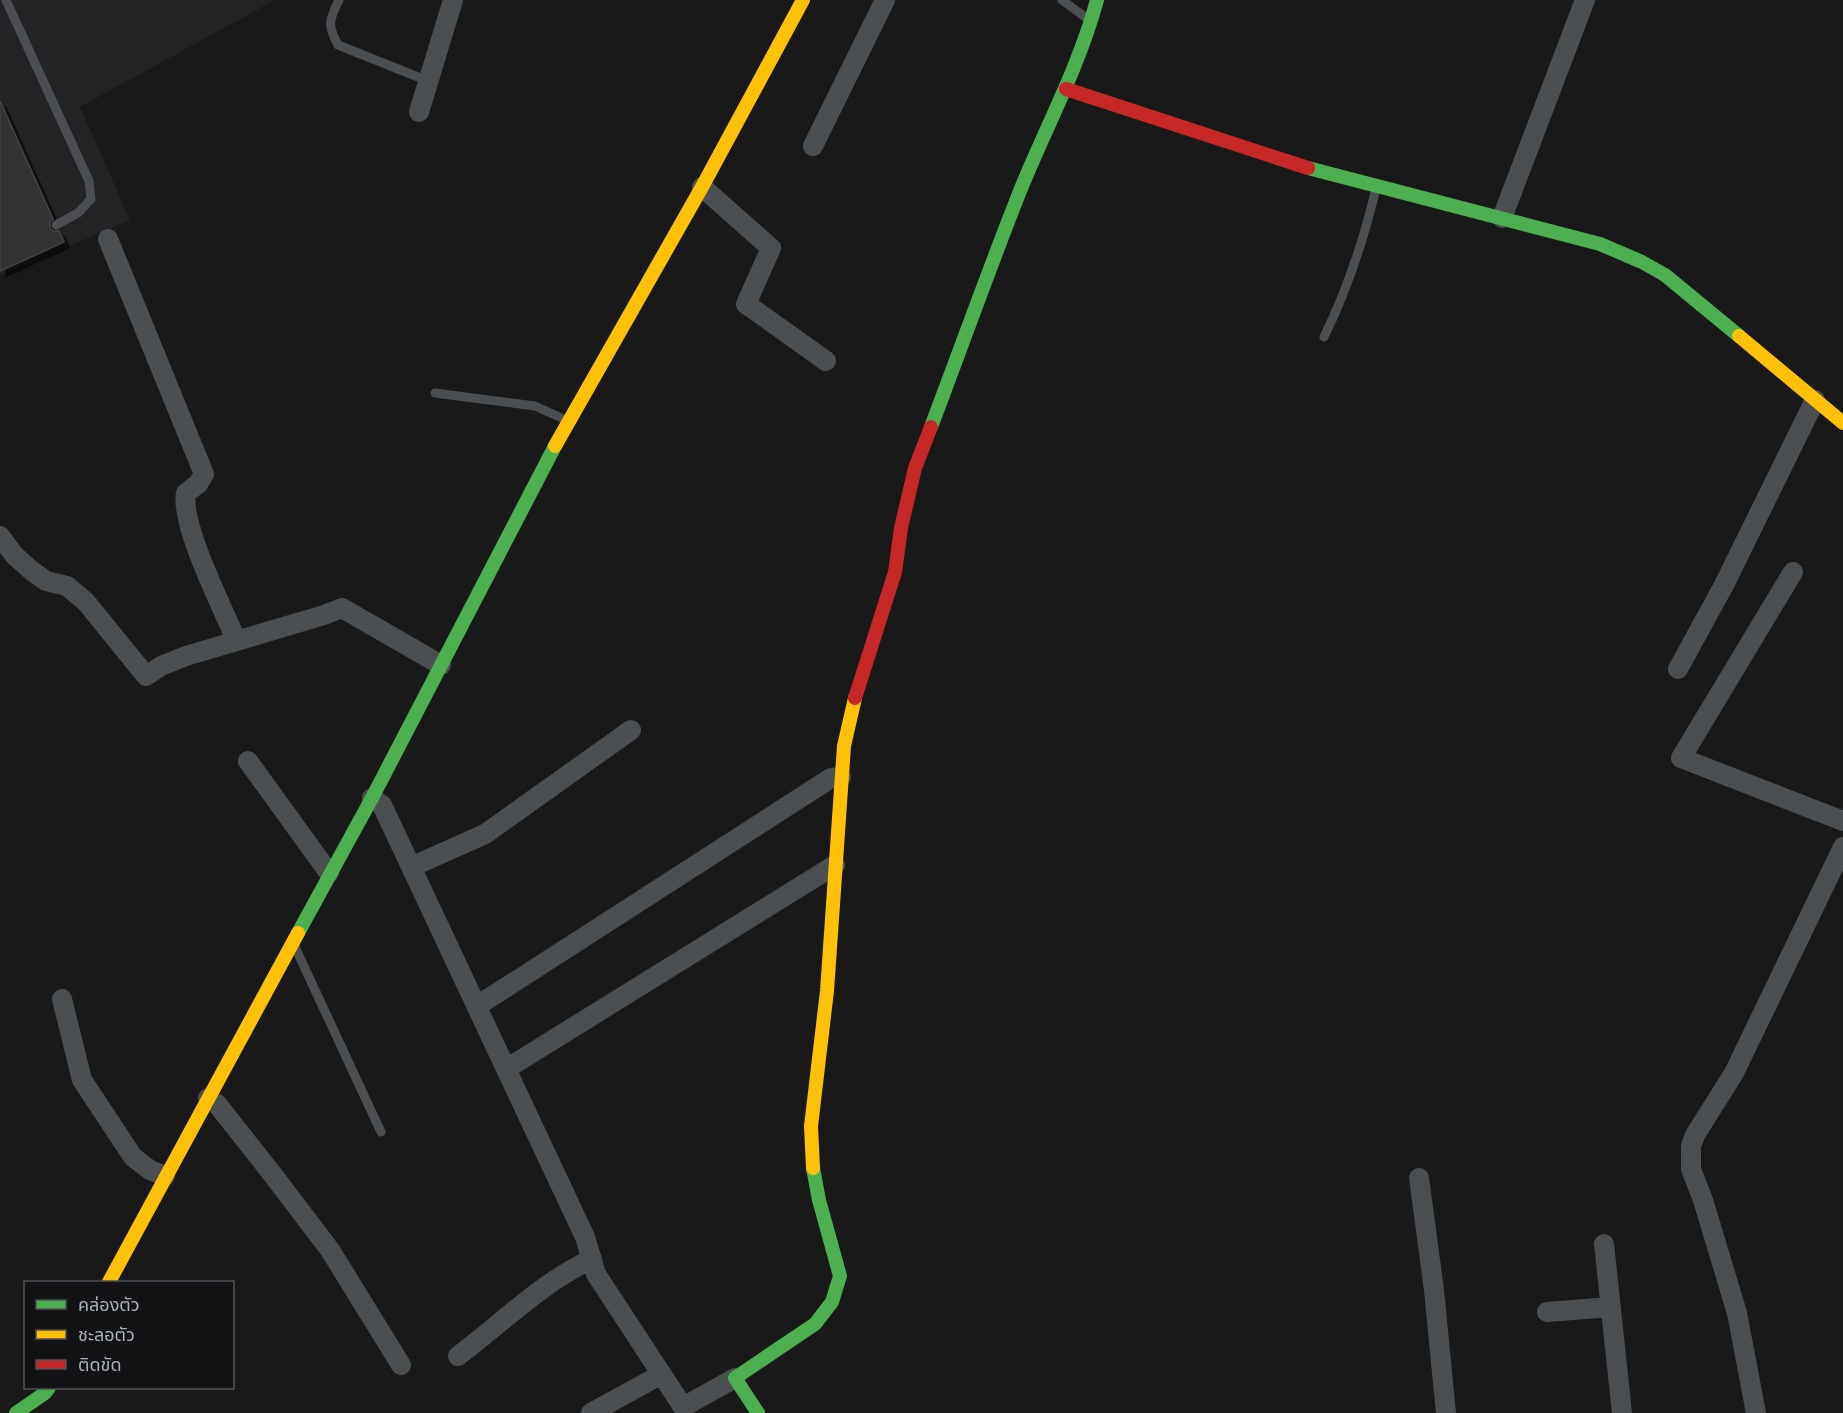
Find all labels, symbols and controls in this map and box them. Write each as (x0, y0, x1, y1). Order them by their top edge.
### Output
legend (24, 1281, 234, 1389)
text: คล่องตัว (78, 1293, 140, 1317)
text: ชะลอตัว (78, 1323, 135, 1347)
text: ติดขัด (78, 1353, 121, 1377)

